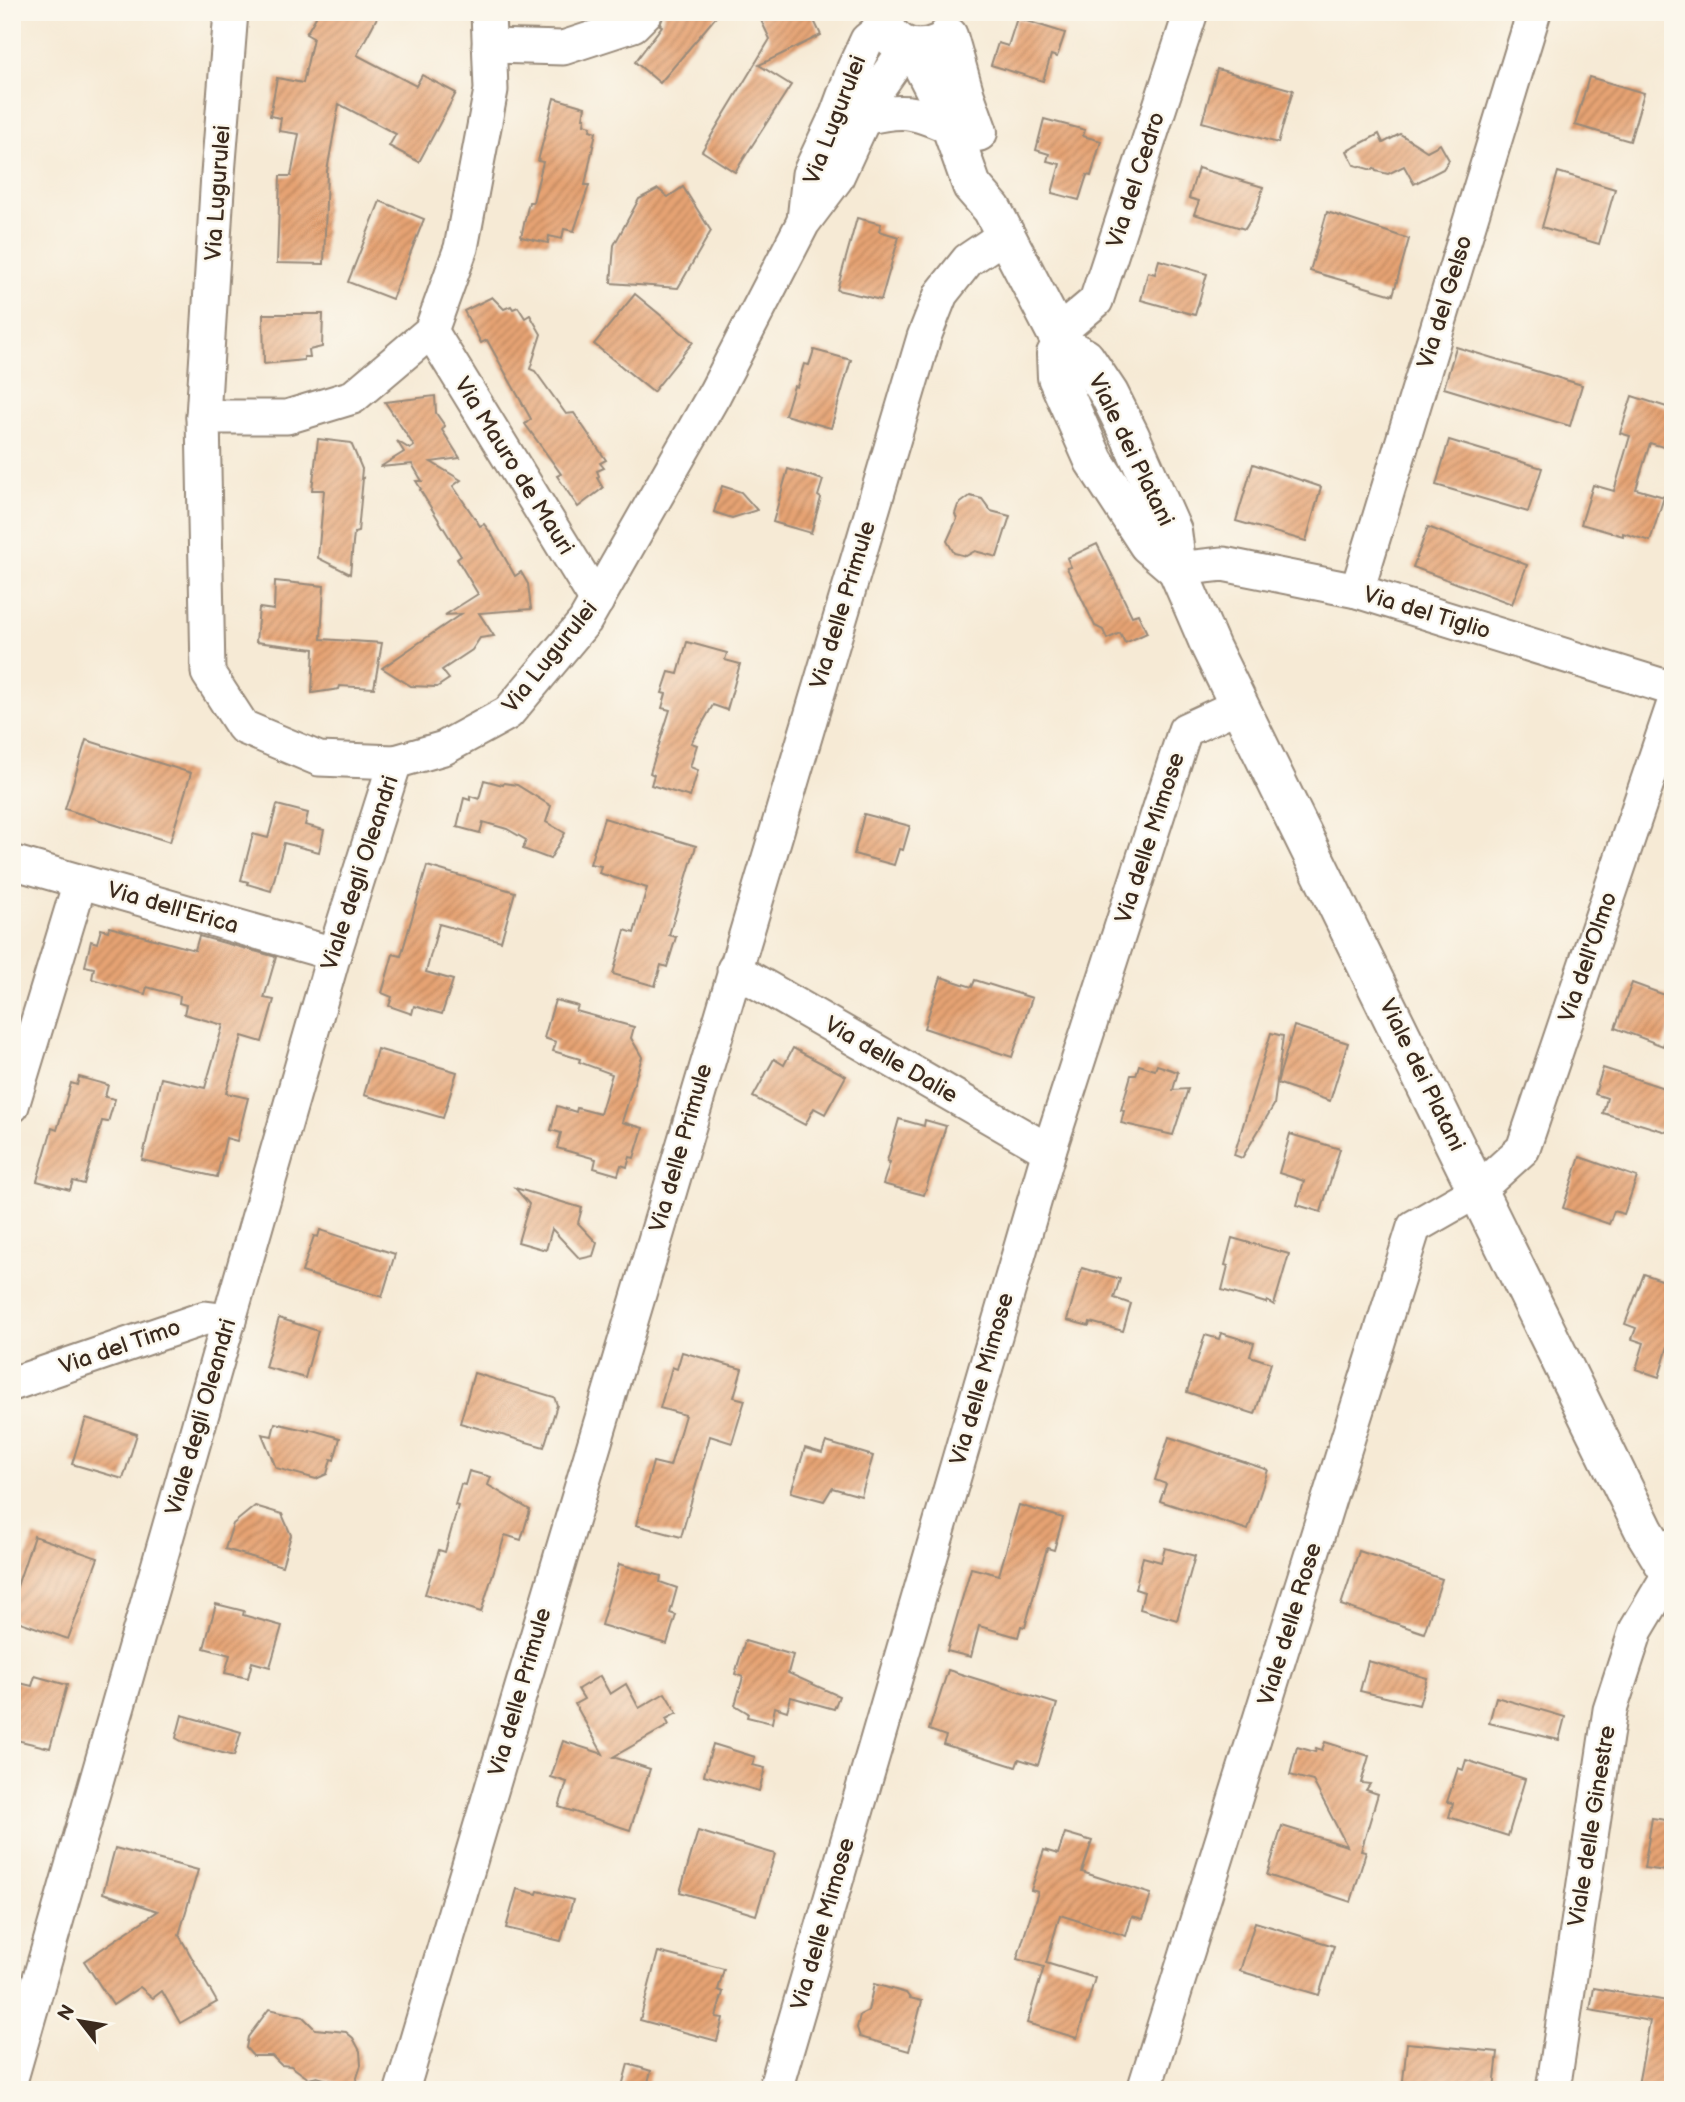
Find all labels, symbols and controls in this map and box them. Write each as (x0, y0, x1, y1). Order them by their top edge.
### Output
street label: Via Lugurulei (798, 51, 872, 189)
street label: Via del Cedro (1101, 109, 1171, 251)
street label: Via Lugurulei (199, 124, 237, 262)
street label: Via del Gelso (1412, 232, 1478, 372)
street label: Viale dei Platani (1082, 369, 1180, 531)
street label: Via Mauro de Mauri (448, 372, 580, 560)
street label: Via delle Primule (804, 518, 882, 692)
street label: Via del Tiglio (1360, 580, 1494, 646)
street label: Via Lugurulei (496, 595, 604, 719)
street label: Via delle Mimose (1109, 749, 1191, 927)
street label: Viale degli Oleandri (315, 772, 405, 974)
street label: Via dell'Erica (104, 876, 242, 940)
street label: Via dell'Olmo (1553, 888, 1623, 1026)
street label: Viale dei Platani (1373, 994, 1471, 1156)
street label: Via delle Dalie (819, 1011, 963, 1109)
street label: Via delle Primule (644, 1060, 718, 1236)
street label: Via delle Mimose (944, 1290, 1020, 1468)
street label: Via del Timo (56, 1313, 184, 1381)
street label: Viale degli Oleandri (160, 1315, 242, 1519)
street label: Viale delle Rose (1252, 1539, 1328, 1709)
street label: Via delle Primule (483, 1604, 557, 1780)
street label: Viale delle Ginestre (1562, 1723, 1622, 1929)
street label: Via delle Mimose (785, 1835, 861, 2013)
north arrow (46, 1986, 116, 2056)
text: N (53, 2001, 80, 2025)

